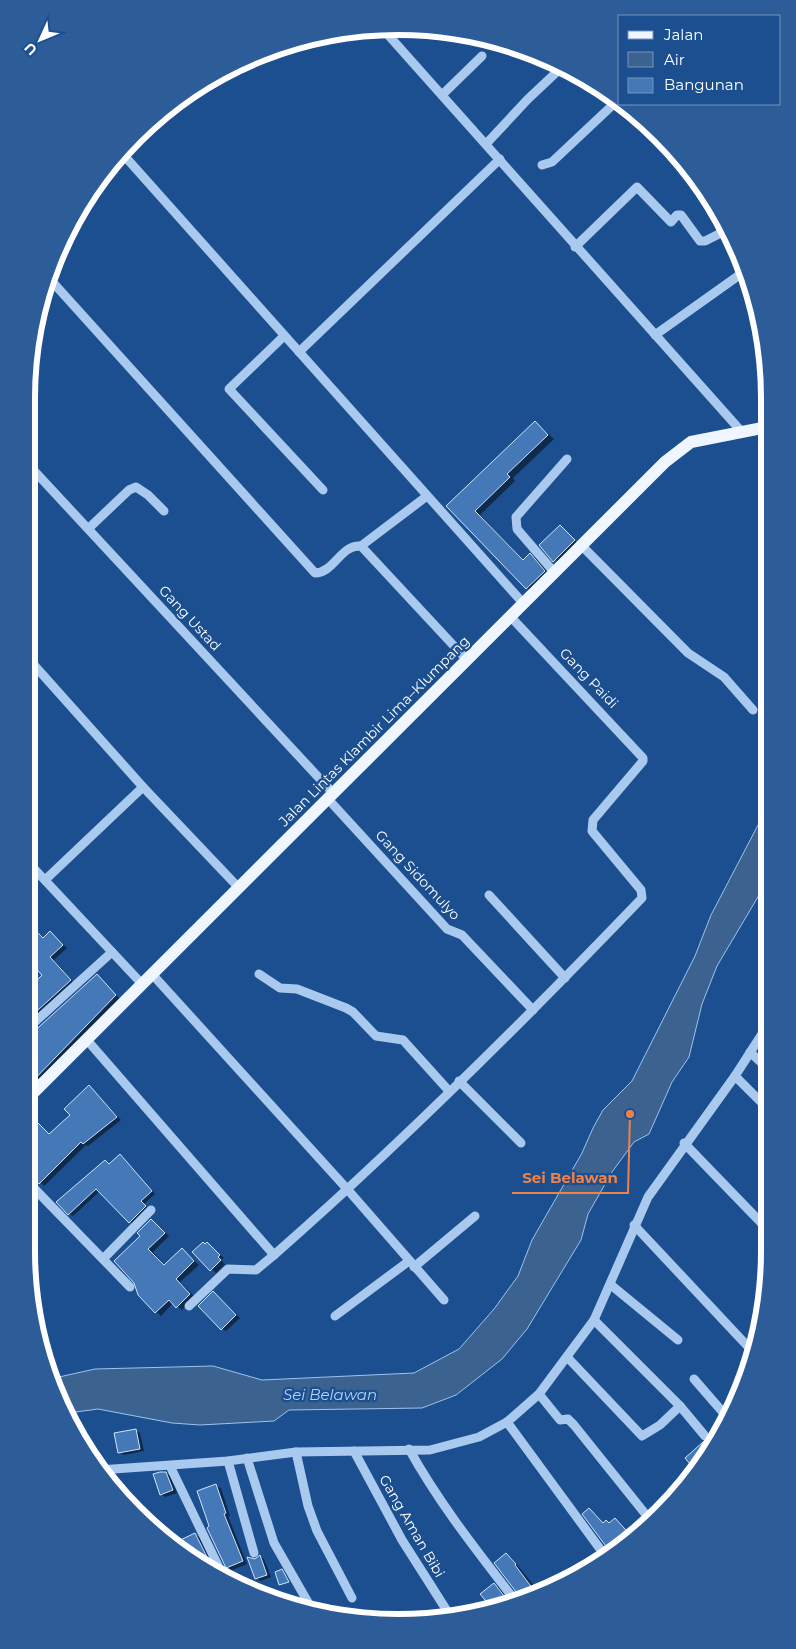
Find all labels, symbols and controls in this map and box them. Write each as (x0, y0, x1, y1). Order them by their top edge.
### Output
north arrow (15, 15, 65, 65)
legend (618, 15, 781, 105)
text: Jalan (663, 25, 703, 44)
text: U (20, 39, 41, 59)
text: Air (664, 50, 685, 69)
text: Bangunan (664, 75, 744, 94)
street label: Gang Ustad (155, 582, 225, 654)
street label: Jalan Lintas Klambir Lima–Klumpang (274, 632, 473, 831)
street label: Gang Paidi (556, 644, 622, 712)
street label: Gang Sidomulyo (372, 826, 464, 924)
callout: Sei Belawan (512, 1163, 628, 1193)
text: Sei Belawan (522, 1168, 618, 1187)
water label: Sei Belawan (283, 1385, 377, 1404)
street label: Gang Aman Bibi (375, 1471, 449, 1581)

